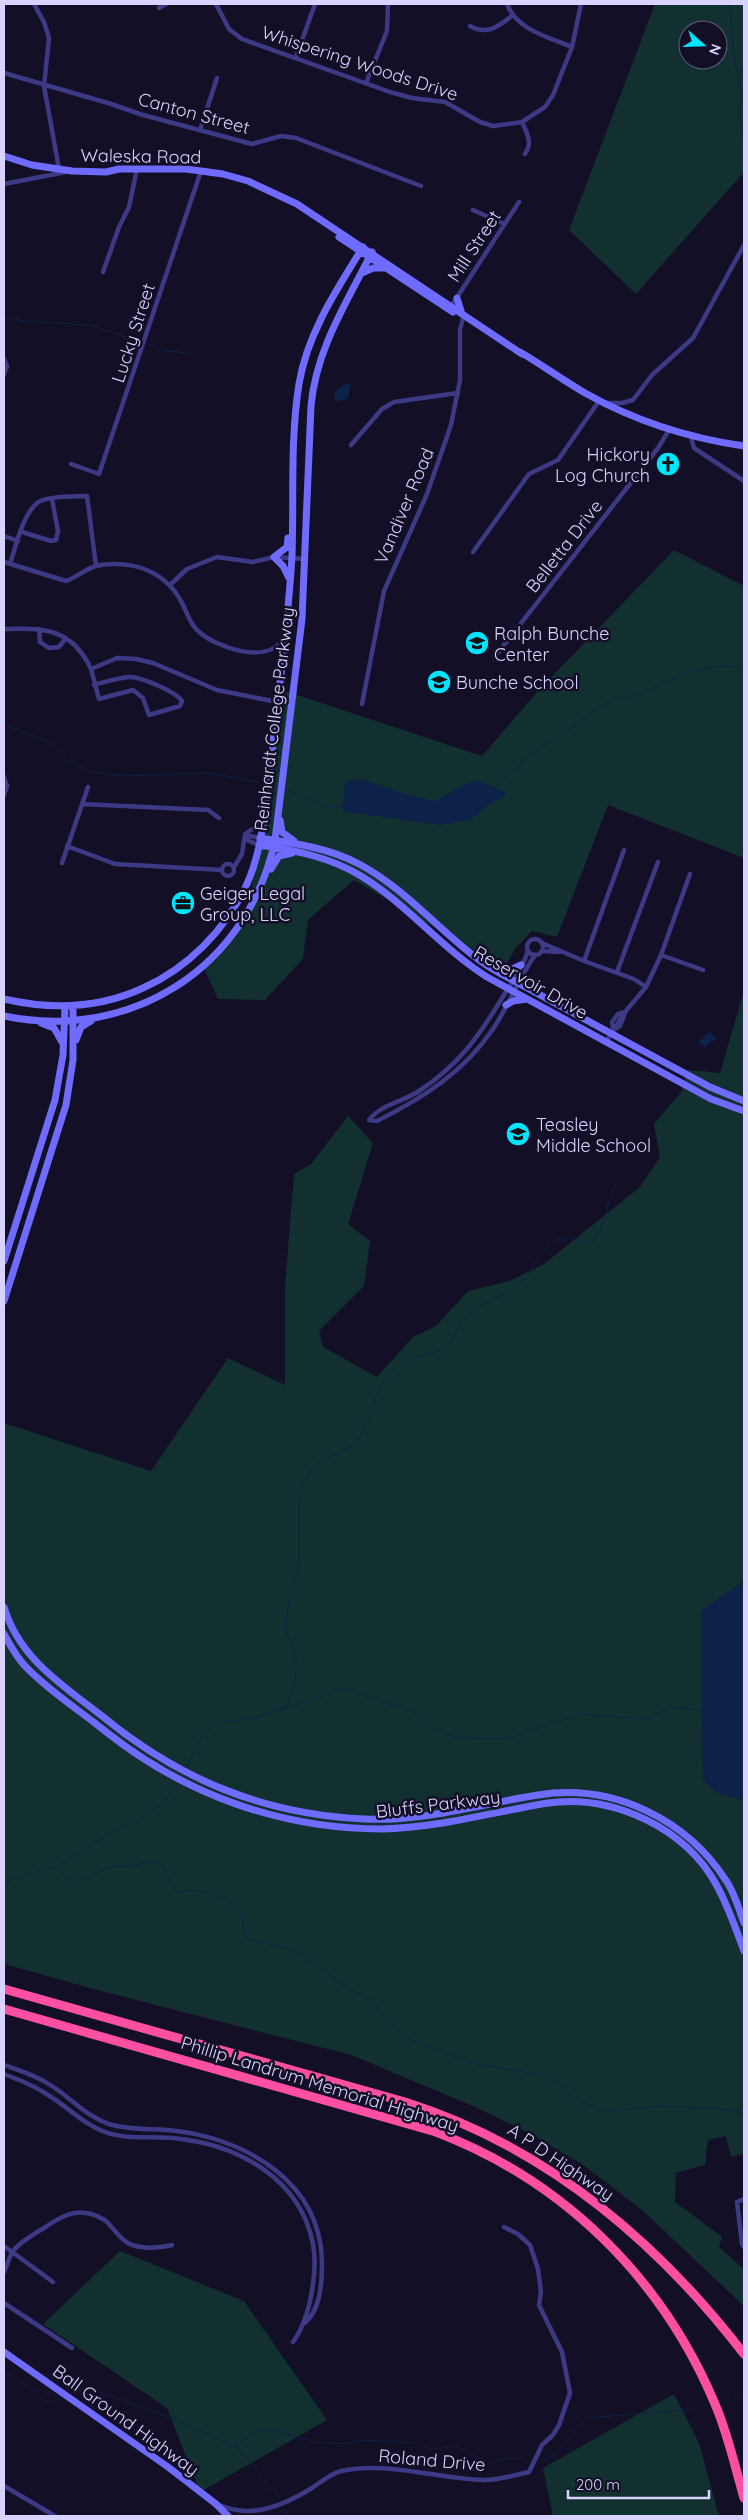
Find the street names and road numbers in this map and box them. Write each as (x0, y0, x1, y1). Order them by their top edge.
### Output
street label: Whispering Woods Drive (259, 20, 461, 106)
street label: Canton Street (136, 87, 252, 139)
street label: Waleska Road (80, 143, 202, 169)
street label: Mill Street (442, 206, 506, 286)
street label: Lucky Street (106, 280, 160, 386)
street label: Vandiver Road (369, 444, 439, 568)
street label: Belletta Drive (521, 495, 607, 597)
street label: Reinhardt College Parkway (249, 606, 299, 832)
street label: Reservoir Drive (470, 940, 592, 1024)
street label: Bluffs Parkway (375, 1785, 501, 1823)
street label: Phillip Landrum Memorial Highway (178, 2031, 462, 2137)
street label: A P D Highway (504, 2118, 618, 2206)
street label: Ball Ground Highway (48, 2359, 204, 2481)
street label: Roland Drive (377, 2444, 487, 2476)

